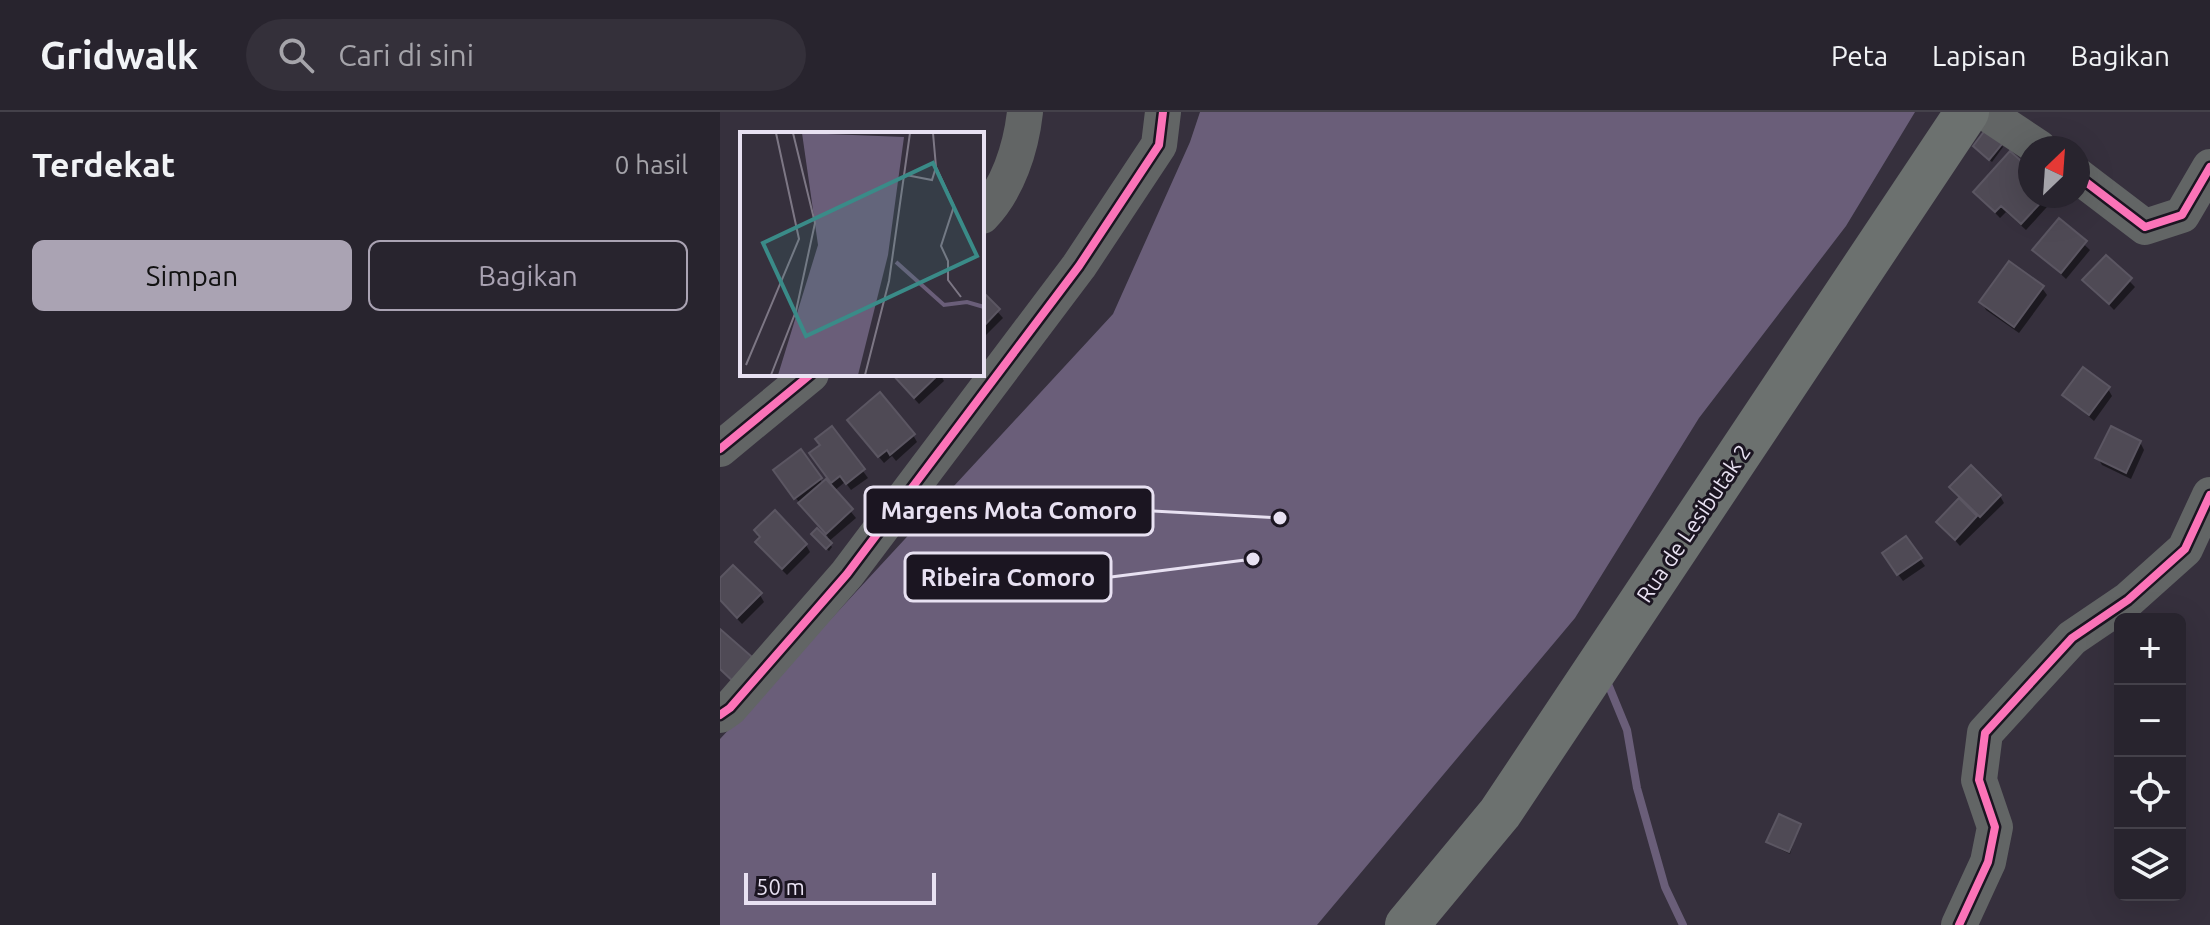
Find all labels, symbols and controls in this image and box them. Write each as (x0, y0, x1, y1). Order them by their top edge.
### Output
search box (246, 19, 806, 91)
icon: search (274, 33, 318, 77)
text: Gridwalk (40, 34, 198, 76)
text: Cari di sini (338, 38, 474, 72)
text: Peta (1831, 40, 1888, 71)
text: Lapisan (1932, 40, 2026, 71)
text: Bagikan (2070, 40, 2170, 71)
inset map (740, 132, 984, 376)
north arrow (2018, 136, 2090, 208)
text: Terdekat (32, 145, 175, 183)
text: 0 hasil (615, 150, 688, 179)
button: Simpan (32, 240, 352, 311)
button: Bagikan (368, 240, 688, 311)
street label: Rua de Lesibutak 2 (1631, 439, 1755, 607)
callout: Margens Mota Comoro (865, 487, 1153, 535)
text: Margens Mota Comoro (881, 497, 1137, 524)
callout: Ribeira Comoro (905, 553, 1111, 601)
text: Ribeira Comoro (921, 564, 1095, 591)
map controls (2114, 613, 2186, 901)
button: + (2114, 613, 2186, 685)
button: − (2114, 685, 2186, 757)
button: locate (2114, 757, 2186, 829)
button: layers (2114, 829, 2186, 901)
scale bar (744, 869, 936, 905)
text: 50 m (756, 874, 805, 899)

